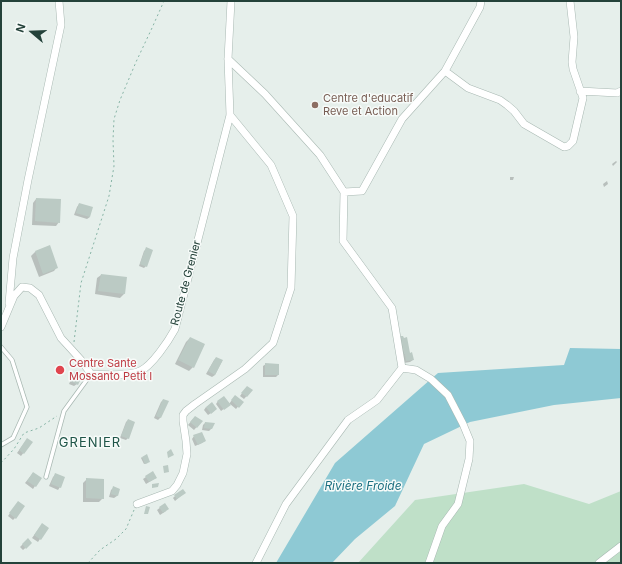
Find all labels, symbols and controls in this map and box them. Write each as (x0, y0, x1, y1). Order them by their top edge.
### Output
north arrow (12, 12, 52, 52)
text: N (13, 22, 29, 34)
place label: Centre d'educatif Reve et Action (323, 92, 413, 118)
marker: Centre d'educatif Reve et Action (310, 100, 320, 110)
street label: Route de Grenier (168, 239, 204, 327)
place label: Centre Sante Mossanto Petit I (69, 357, 152, 383)
marker: Centre Sante Mossanto Petit I (54, 364, 66, 376)
district label: GRENIER (59, 435, 121, 451)
water label: Rivière Froide (324, 479, 402, 493)

